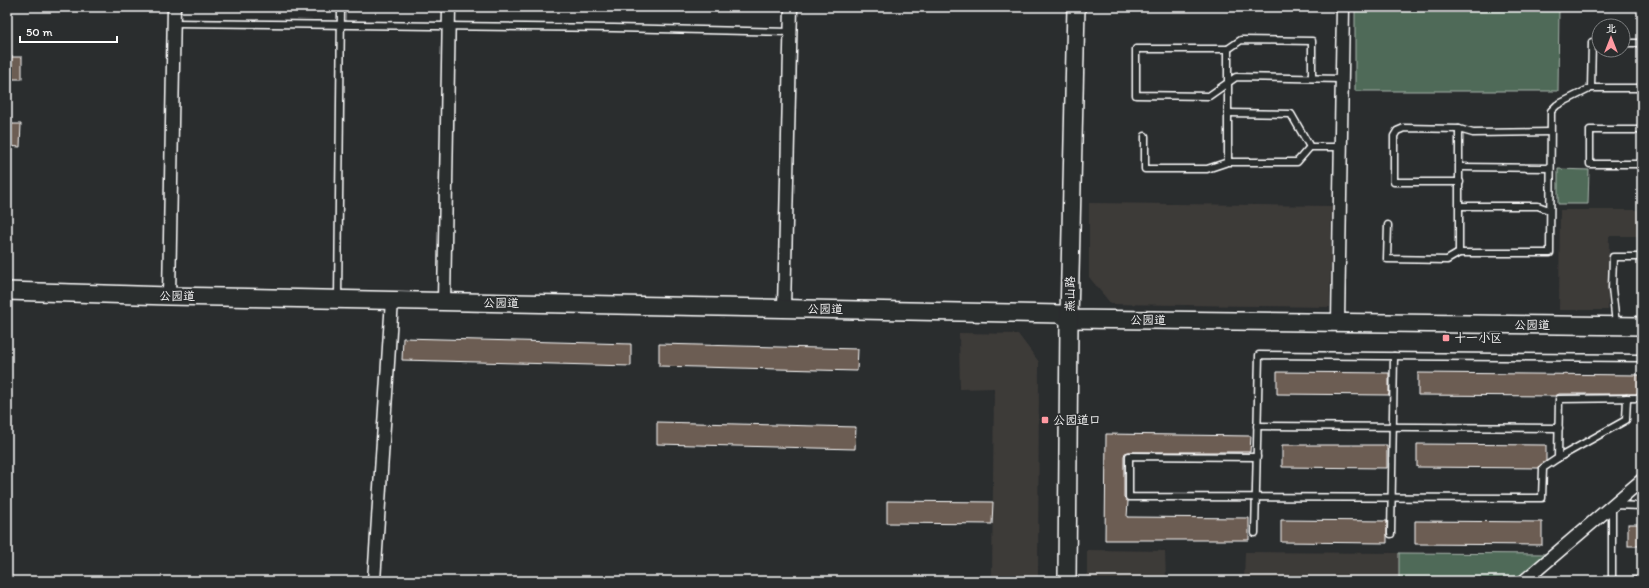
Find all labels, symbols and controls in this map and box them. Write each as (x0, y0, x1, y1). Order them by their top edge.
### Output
scale bar (20, 18, 117, 44)
north arrow (1591, 18, 1631, 58)
text: 北 (1606, 22, 1617, 35)
text: 50 m (26, 25, 52, 39)
street label: 燕山路 (1063, 276, 1077, 312)
street label: 公园道 (159, 289, 195, 303)
street label: 公园道 (483, 296, 519, 310)
street label: 公园道 (807, 302, 843, 316)
street label: 公园道 (1130, 313, 1166, 327)
street label: 公园道 (1514, 318, 1550, 332)
place label: 十一小区 (1454, 331, 1502, 345)
marker: 十一小区 (1441, 333, 1451, 343)
place label: 公园道口 (1053, 413, 1101, 427)
marker: 公园道口 (1040, 415, 1050, 425)

